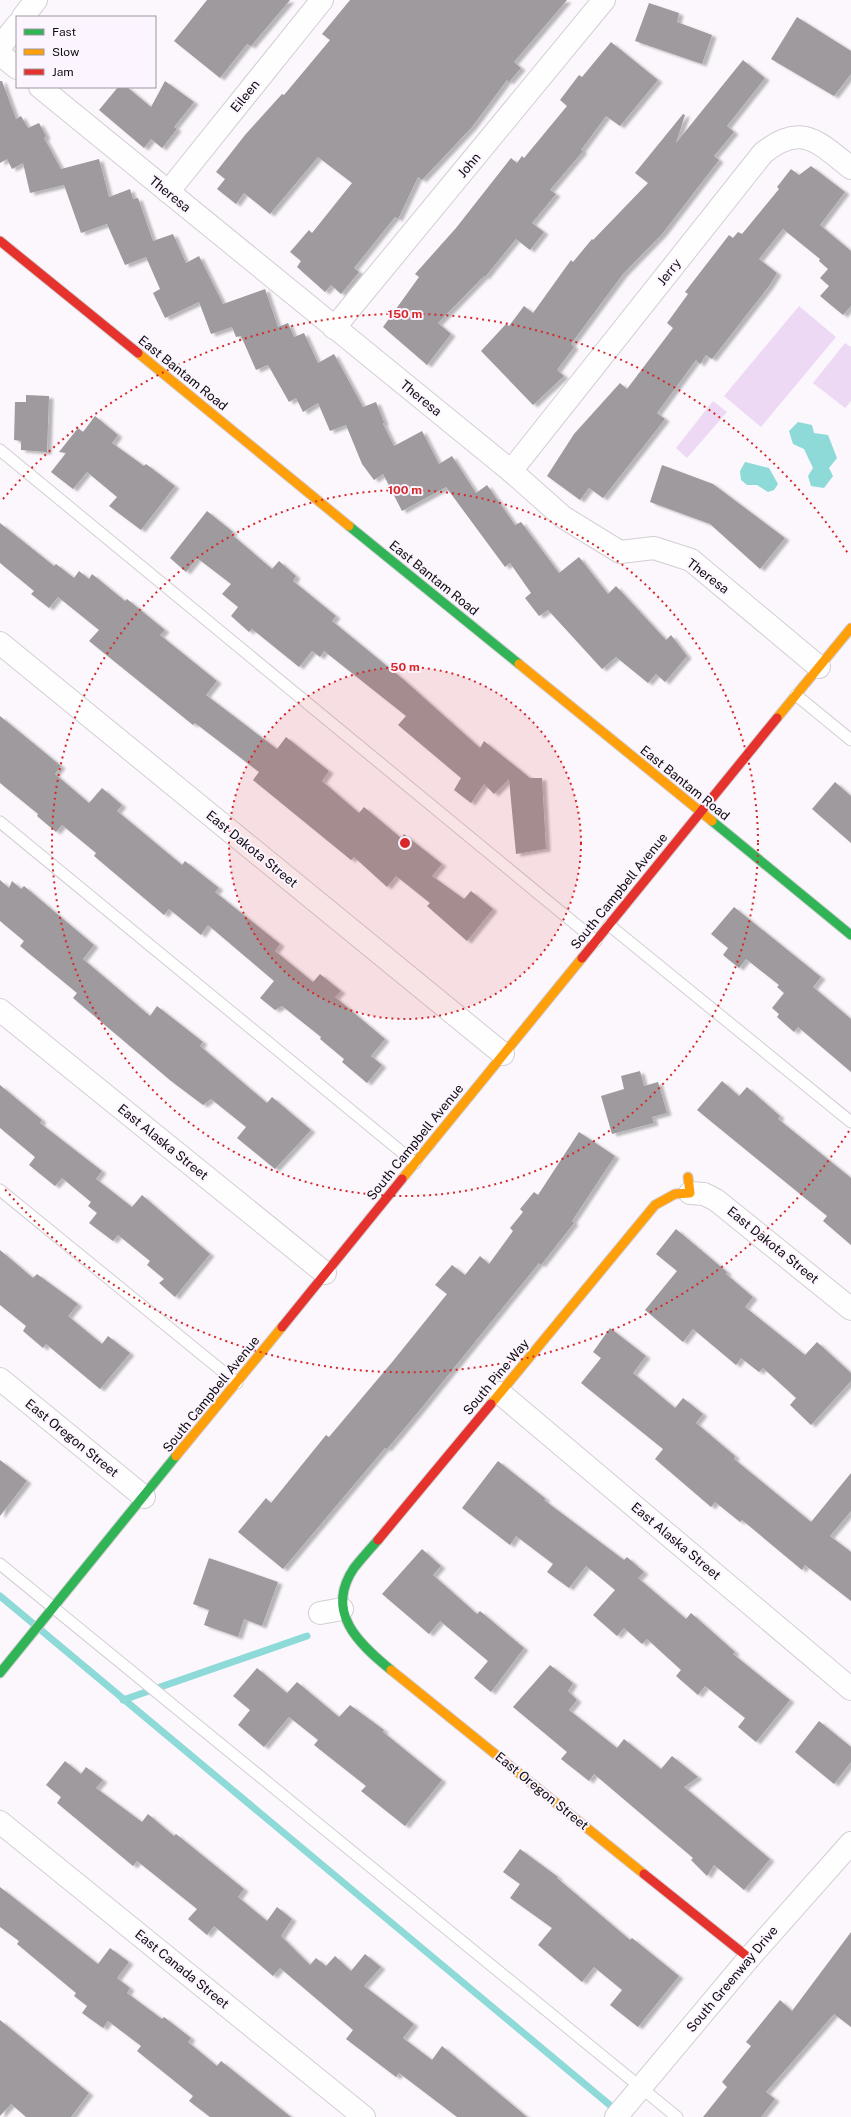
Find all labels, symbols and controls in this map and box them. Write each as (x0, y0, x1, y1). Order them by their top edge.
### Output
legend (16, 16, 156, 88)
text: Fast (52, 25, 77, 39)
text: Slow (52, 45, 80, 59)
text: Jam (52, 65, 74, 79)
street label: Eileen (228, 77, 262, 115)
street label: John (454, 150, 484, 180)
street label: Theresa (146, 173, 194, 215)
street label: Jerry (654, 256, 684, 288)
text: 150 m (388, 307, 422, 321)
street label: East Bantam Road (135, 332, 231, 414)
street label: Theresa (397, 377, 445, 419)
text: 100 m (388, 483, 422, 497)
street label: East Bantam Road (386, 537, 482, 619)
street label: Theresa (684, 555, 732, 597)
text: 50 m (390, 660, 420, 674)
street label: East Bantam Road (637, 742, 733, 824)
street label: East Dakota Street (203, 808, 301, 890)
street label: South Campbell Avenue (568, 830, 670, 952)
centre of rings (398, 836, 412, 850)
street label: South Campbell Avenue (364, 1081, 466, 1203)
street label: East Alaska Street (115, 1101, 211, 1183)
street label: East Dakota Street (724, 1204, 822, 1286)
street label: South Campbell Avenue (160, 1333, 262, 1455)
street label: South Pine Way (460, 1336, 532, 1418)
street label: East Oregon Street (22, 1396, 122, 1480)
street label: East Alaska Street (628, 1499, 724, 1583)
street label: East Oregon Street (492, 1749, 592, 1833)
street label: South Greenway Drive (683, 1923, 781, 2035)
street label: East Canada Street (132, 1926, 232, 2012)

